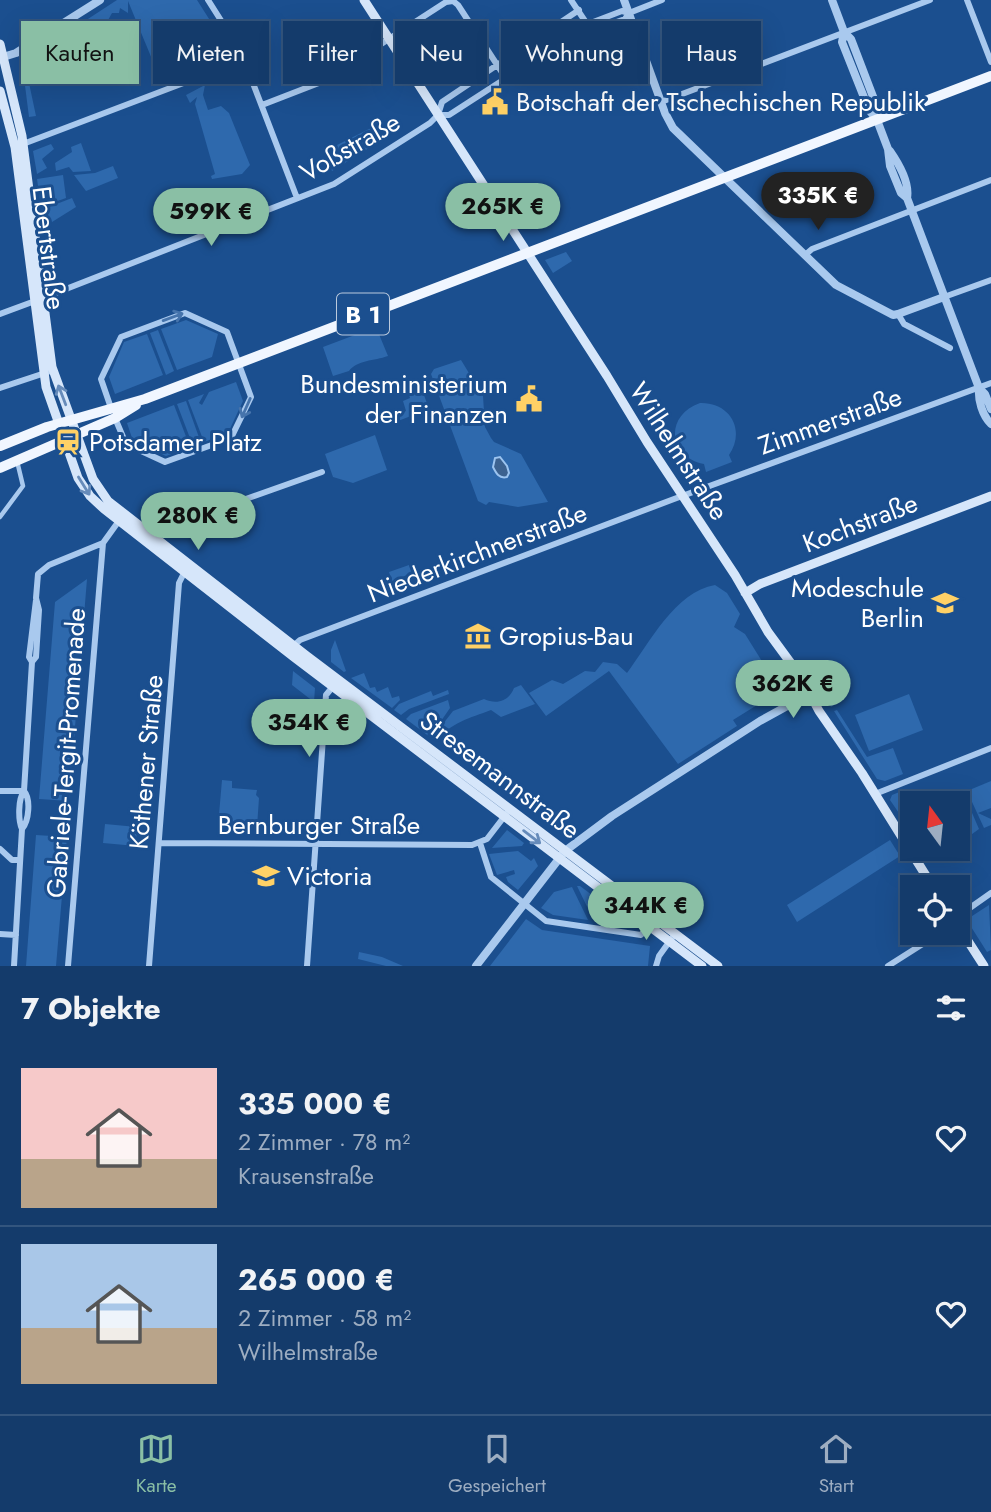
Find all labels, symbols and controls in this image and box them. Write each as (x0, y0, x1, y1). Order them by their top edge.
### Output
chip: Kaufen (21, 21, 139, 84)
chip: Mieten (153, 21, 269, 84)
chip: Filter (283, 21, 381, 84)
chip: Neu (395, 21, 487, 84)
chip: Wohnung (501, 21, 648, 84)
chip: Haus (662, 21, 761, 84)
place label: Botschaft der Tschechischen Republik (516, 83, 926, 121)
public building icon: Botschaft der Tschechischen Republik (480, 87, 510, 117)
street label: Voßstraße (293, 103, 407, 191)
pin: 335K € (761, 173, 875, 232)
text: 335K € (777, 178, 859, 212)
street label: Ebertstraße (23, 184, 75, 312)
pin: 265K € (446, 184, 560, 243)
pin: 599K € (154, 188, 268, 248)
text: 265K € (461, 189, 545, 223)
text: 599K € (169, 194, 253, 228)
road number: B 1 (337, 293, 389, 334)
one-way arrow (161, 310, 183, 323)
place label: Bundesministerium der Finanzen (300, 365, 508, 433)
street label: Wilhelmstraße (620, 374, 738, 528)
street label: Zimmerstraße (753, 377, 907, 465)
public building icon: Bundesministerium der Finanzen (514, 384, 544, 414)
one-way arrow (54, 385, 67, 407)
one-way arrow (239, 397, 252, 419)
place label: Potsdamer Platz (89, 423, 262, 461)
station icon: Potsdamer Platz (53, 427, 83, 457)
one-way arrow (78, 476, 92, 496)
street label: Kochstraße (797, 484, 923, 562)
pin: 280K € (141, 492, 255, 552)
street label: Niederkirchnerstraße (362, 494, 592, 612)
text: 280K € (157, 498, 239, 532)
place label: Modeschule Berlin (791, 569, 924, 637)
school or university icon: Modeschule Berlin (930, 588, 960, 618)
street label: Gabriele-Tergit-Promenade (37, 607, 95, 899)
place label: Gropius-Bau (499, 617, 634, 655)
museum icon: Gropius-Bau (463, 621, 493, 651)
pin: 362K € (736, 660, 850, 720)
text: 362K € (752, 666, 834, 700)
street label: Köthener Straße (119, 673, 173, 851)
pin: 354K € (252, 700, 366, 759)
street label: Stresemannstraße (412, 702, 588, 848)
text: 354K € (267, 705, 351, 739)
north arrow (900, 791, 970, 861)
map controls (900, 791, 970, 945)
street label: Bernburger Straße (218, 806, 420, 844)
one-way arrow (522, 829, 541, 844)
place label: Victoria (287, 857, 372, 895)
school or university icon: Victoria (251, 861, 281, 891)
button: locate (900, 875, 970, 945)
pin: 344K € (589, 883, 703, 942)
text: 344K € (604, 888, 688, 922)
text: 7 Objekte (21, 987, 161, 1030)
icon: filters (932, 989, 970, 1027)
text: 335 000 € (238, 1082, 392, 1125)
icon: home (77, 1096, 161, 1180)
icon: heart (932, 1119, 970, 1157)
text: 2 Zimmer · 78 m² (238, 1125, 410, 1159)
text: Krausenstraße (238, 1159, 374, 1193)
text: 265 000 € (238, 1258, 394, 1301)
icon: home (77, 1272, 161, 1356)
icon: heart (932, 1295, 970, 1333)
text: 2 Zimmer · 58 m² (238, 1301, 411, 1335)
text: Wilhelmstraße (238, 1335, 378, 1369)
tab: Karte (136, 1430, 177, 1499)
tab: Gespeichert (448, 1430, 546, 1499)
tab: Start (817, 1430, 855, 1499)

